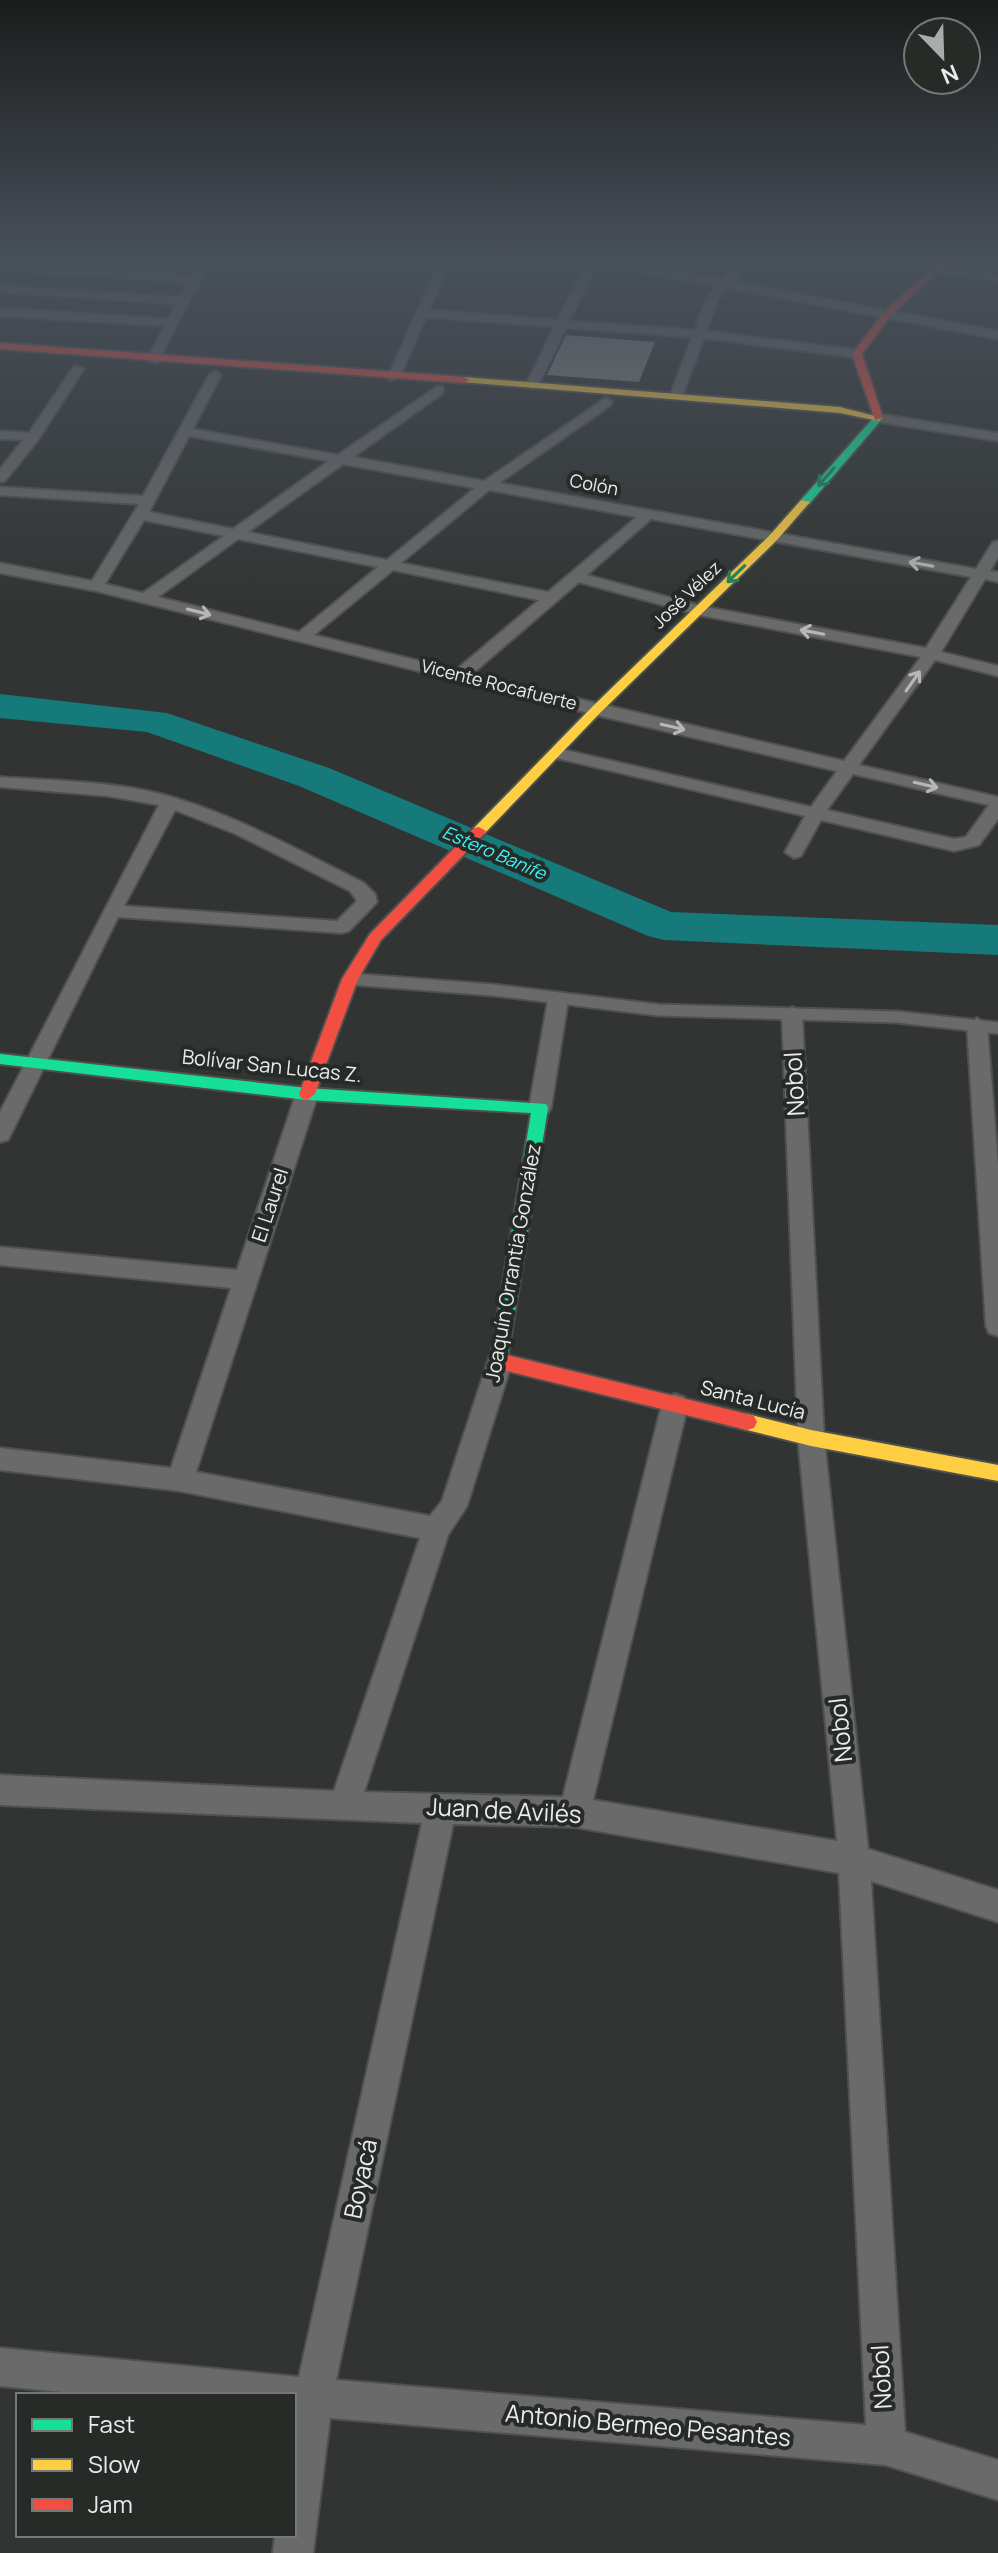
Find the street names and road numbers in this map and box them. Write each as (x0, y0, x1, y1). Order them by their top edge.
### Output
street label: Colón (568, 468, 621, 500)
street label: José Vélez (647, 555, 726, 633)
street label: Vicente Rocafuerte (419, 653, 580, 715)
street label: Bolívar San Lucas Z. (181, 1043, 363, 1088)
street label: Nobol (775, 1051, 812, 1117)
street label: Joaquín Orrantia González (478, 1142, 547, 1384)
street label: El Laurel (245, 1164, 294, 1245)
street label: Santa Lucía (698, 1373, 808, 1426)
street label: Nobol (820, 1696, 859, 1764)
street label: Juan de Avilés (426, 1789, 582, 1830)
street label: Boyacá (335, 2136, 384, 2221)
street label: Nobol (862, 2344, 899, 2410)
street label: Antonio Bermeo Pesantes (504, 2396, 792, 2453)

